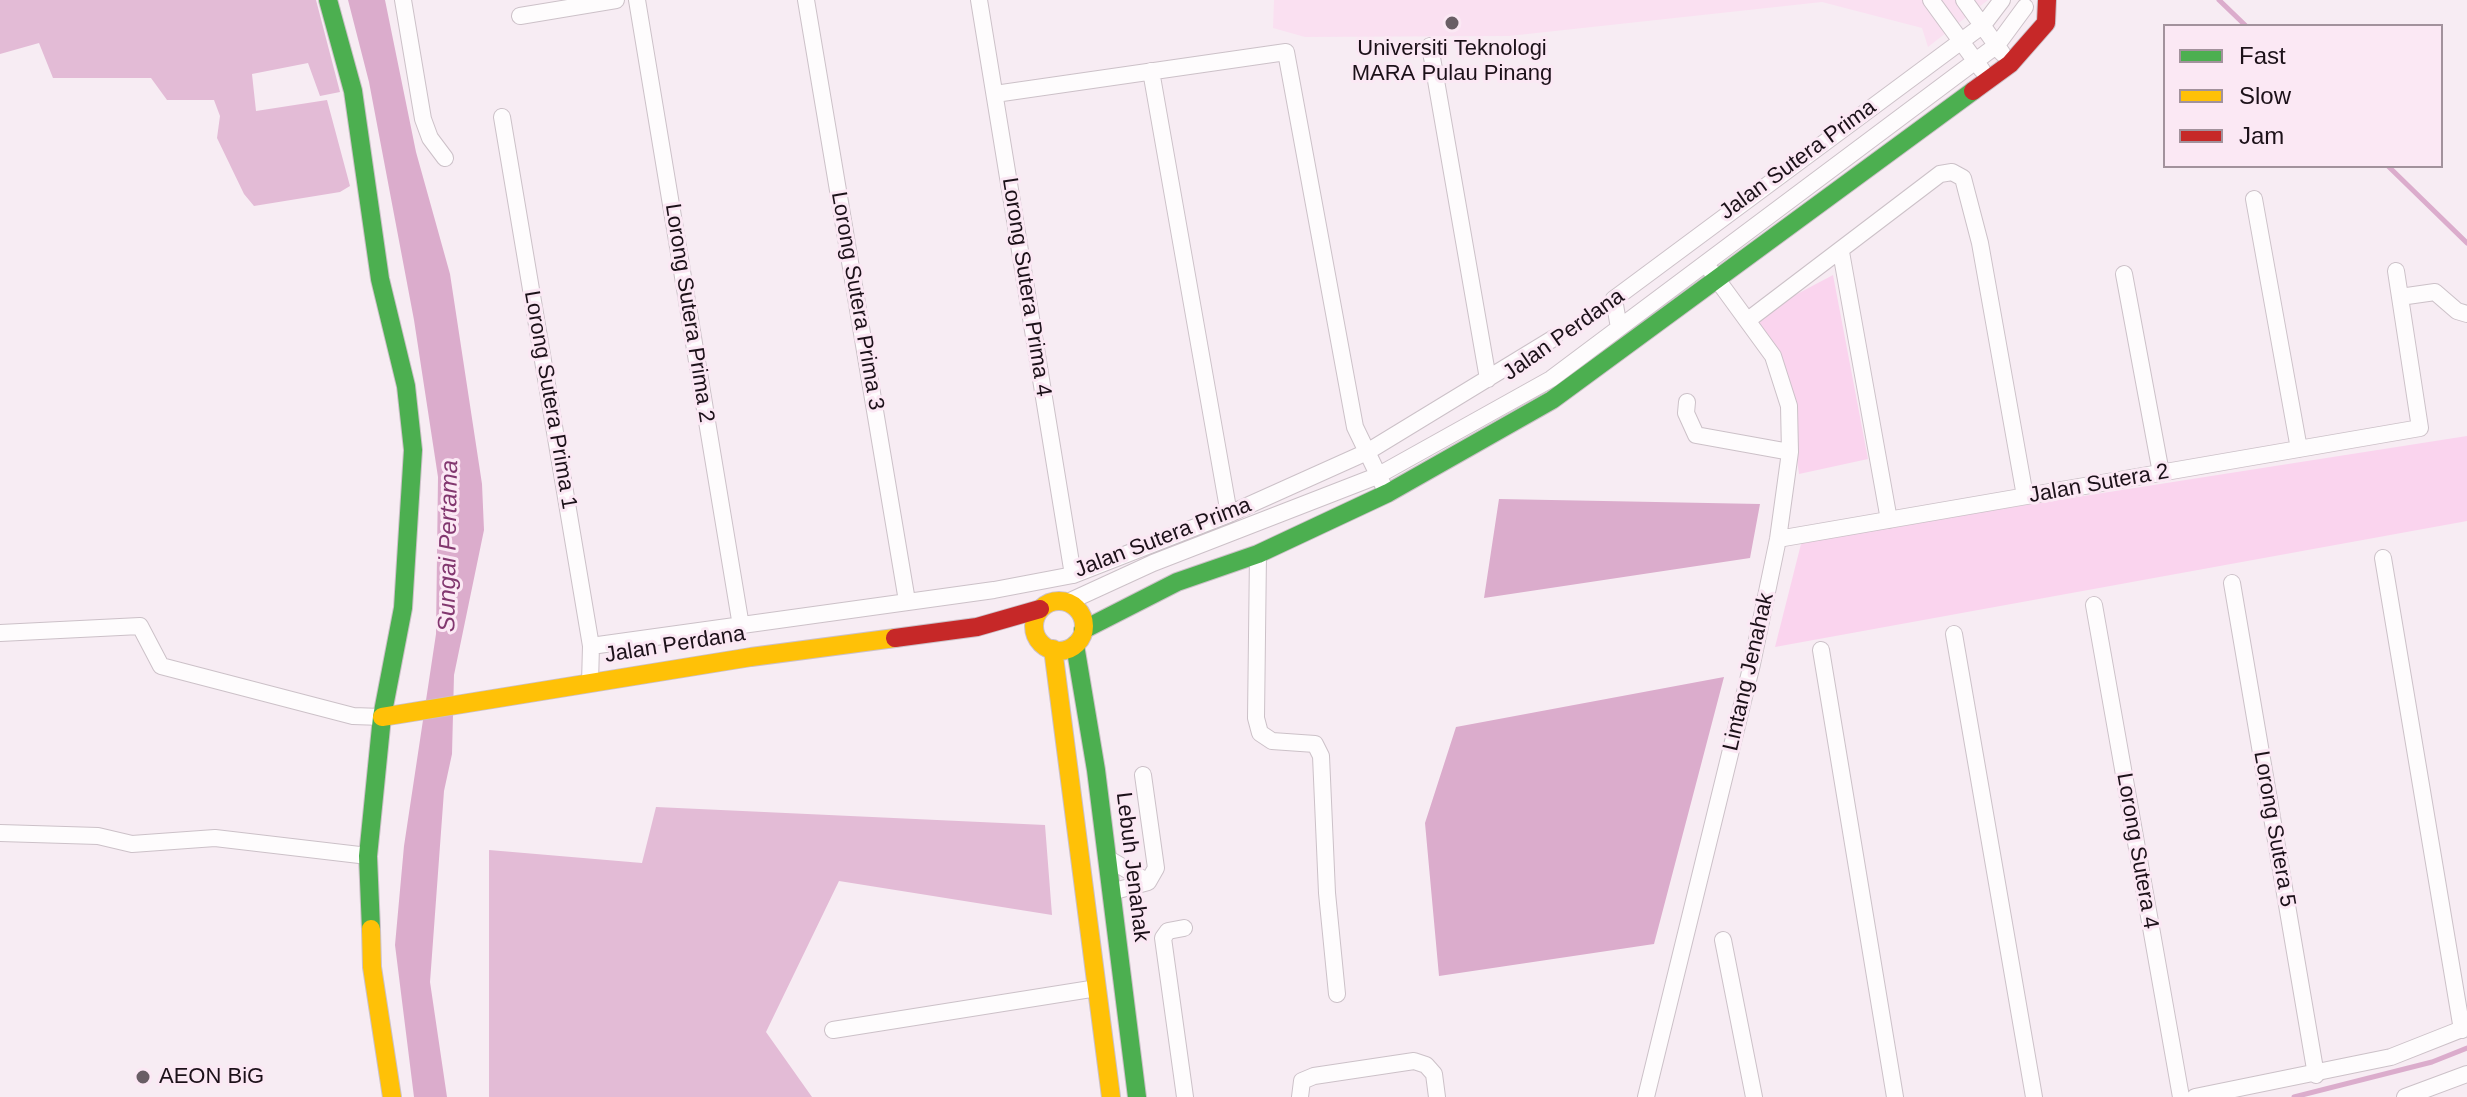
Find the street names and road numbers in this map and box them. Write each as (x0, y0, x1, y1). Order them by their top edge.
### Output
street label: Jalan Sutera Prima (1715, 94, 1881, 226)
street label: Lorong Sutera Prima 4 (996, 176, 1056, 398)
street label: Lorong Sutera Prima 3 (825, 190, 889, 412)
street label: Lorong Sutera Prima 2 (659, 202, 719, 424)
street label: Jalan Perdana (1498, 283, 1630, 387)
street label: Lorong Sutera Prima 1 (518, 289, 582, 511)
street label: Jalan Sutera 2 (2027, 459, 2171, 509)
street label: Jalan Sutera Prima (1071, 492, 1255, 584)
street label: Lintang Jenahak (1718, 590, 1780, 754)
street label: Jalan Perdana (603, 621, 747, 669)
street label: Lorong Sutera 5 (2247, 749, 2301, 909)
street label: Lorong Sutera 4 (2110, 771, 2164, 931)
street label: Lebuh Jenahak (1110, 791, 1154, 943)

